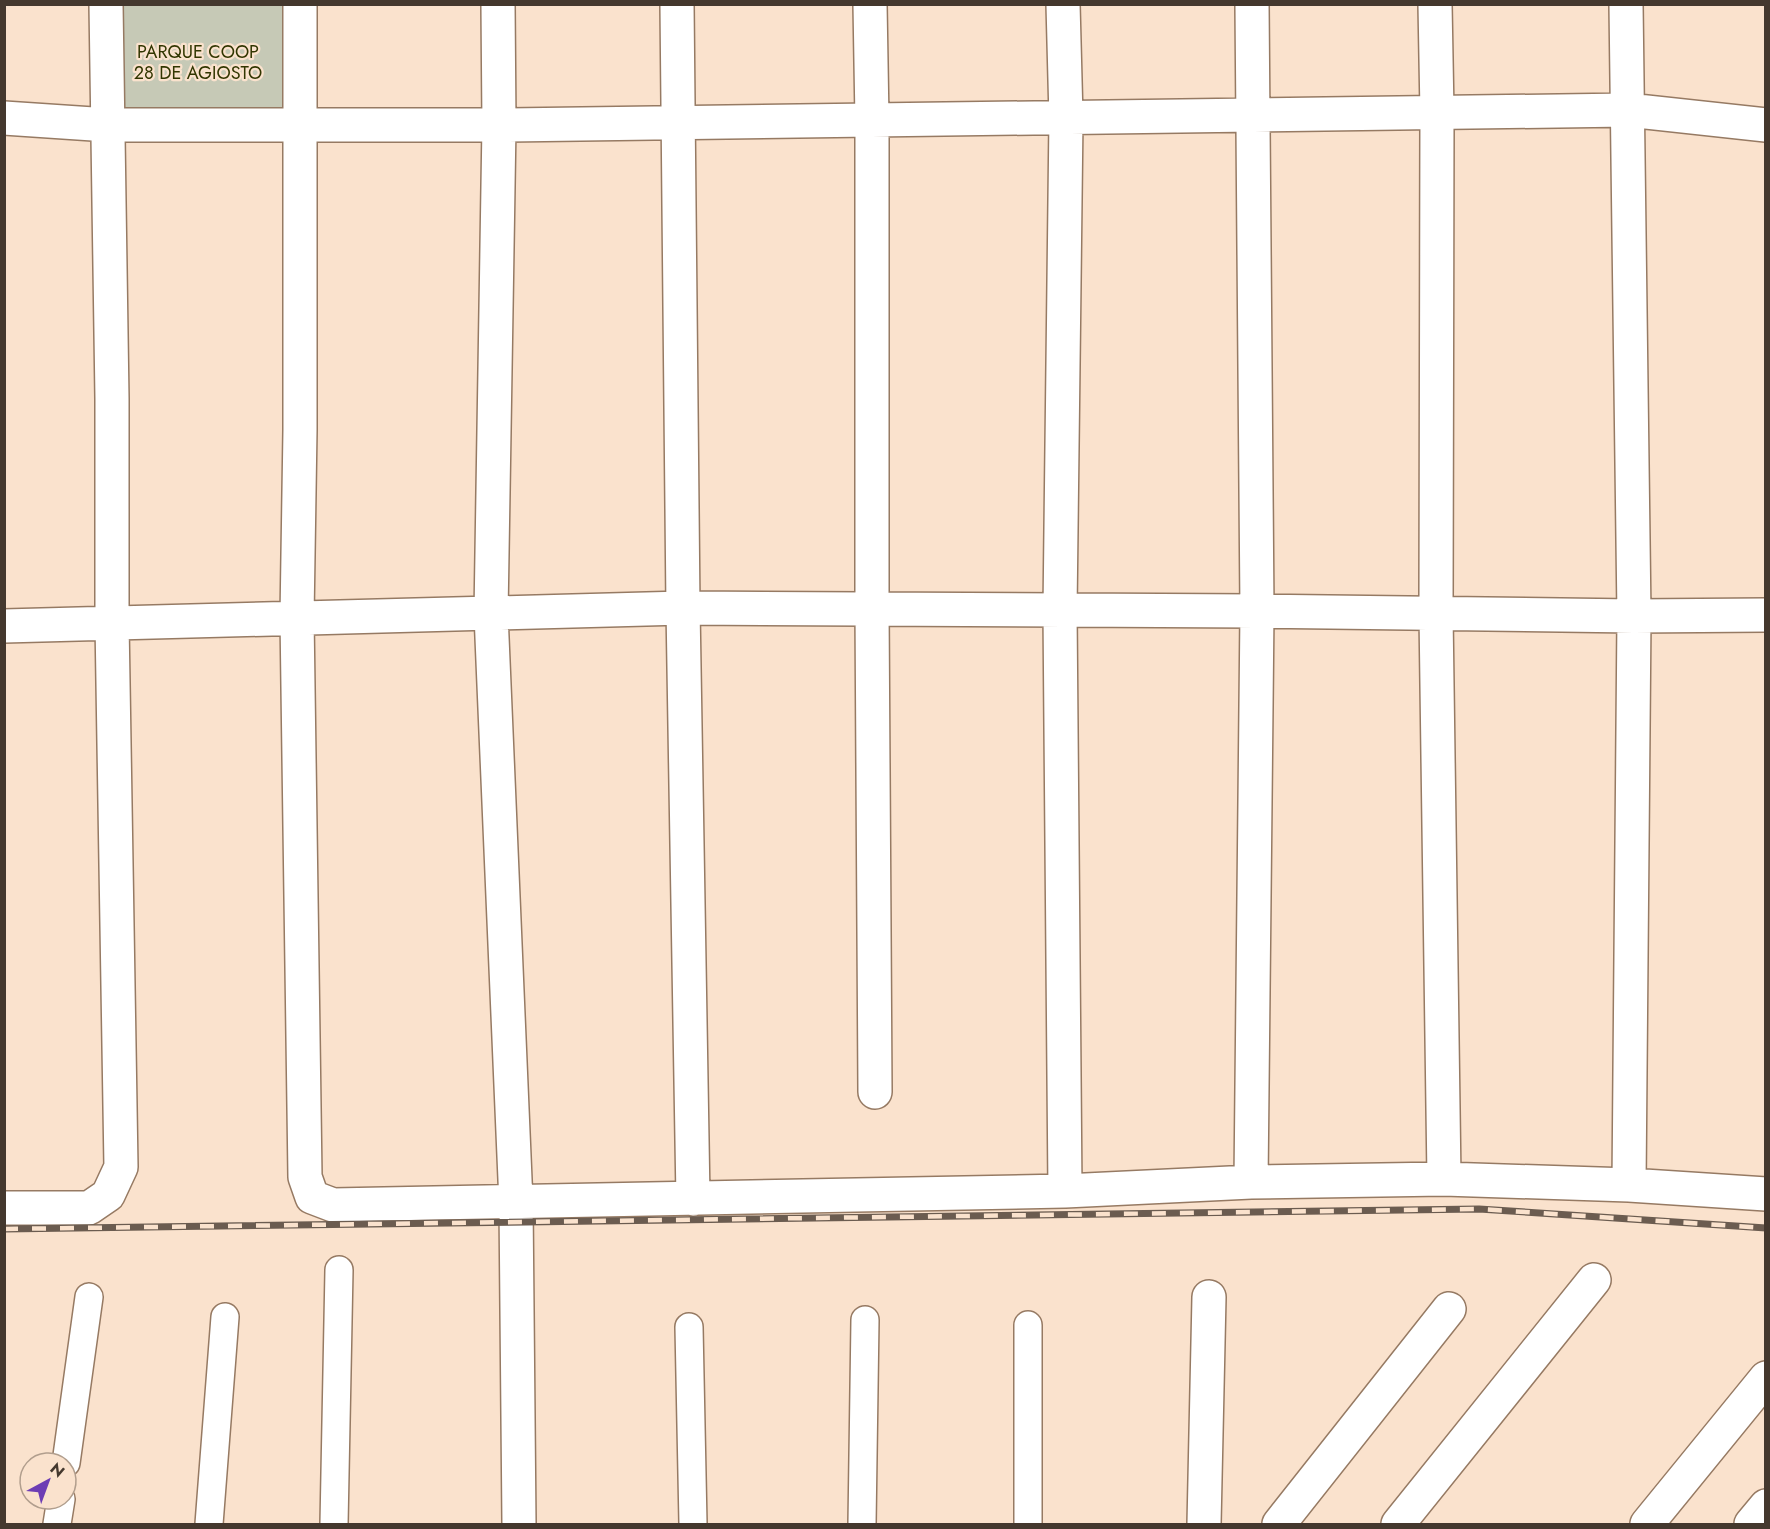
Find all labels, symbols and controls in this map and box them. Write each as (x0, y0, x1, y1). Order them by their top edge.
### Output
park label: PARQUE COOP 28 DE AGIOSTO (134, 39, 262, 86)
north arrow (18, 1451, 78, 1511)
text: N (45, 1457, 70, 1483)

